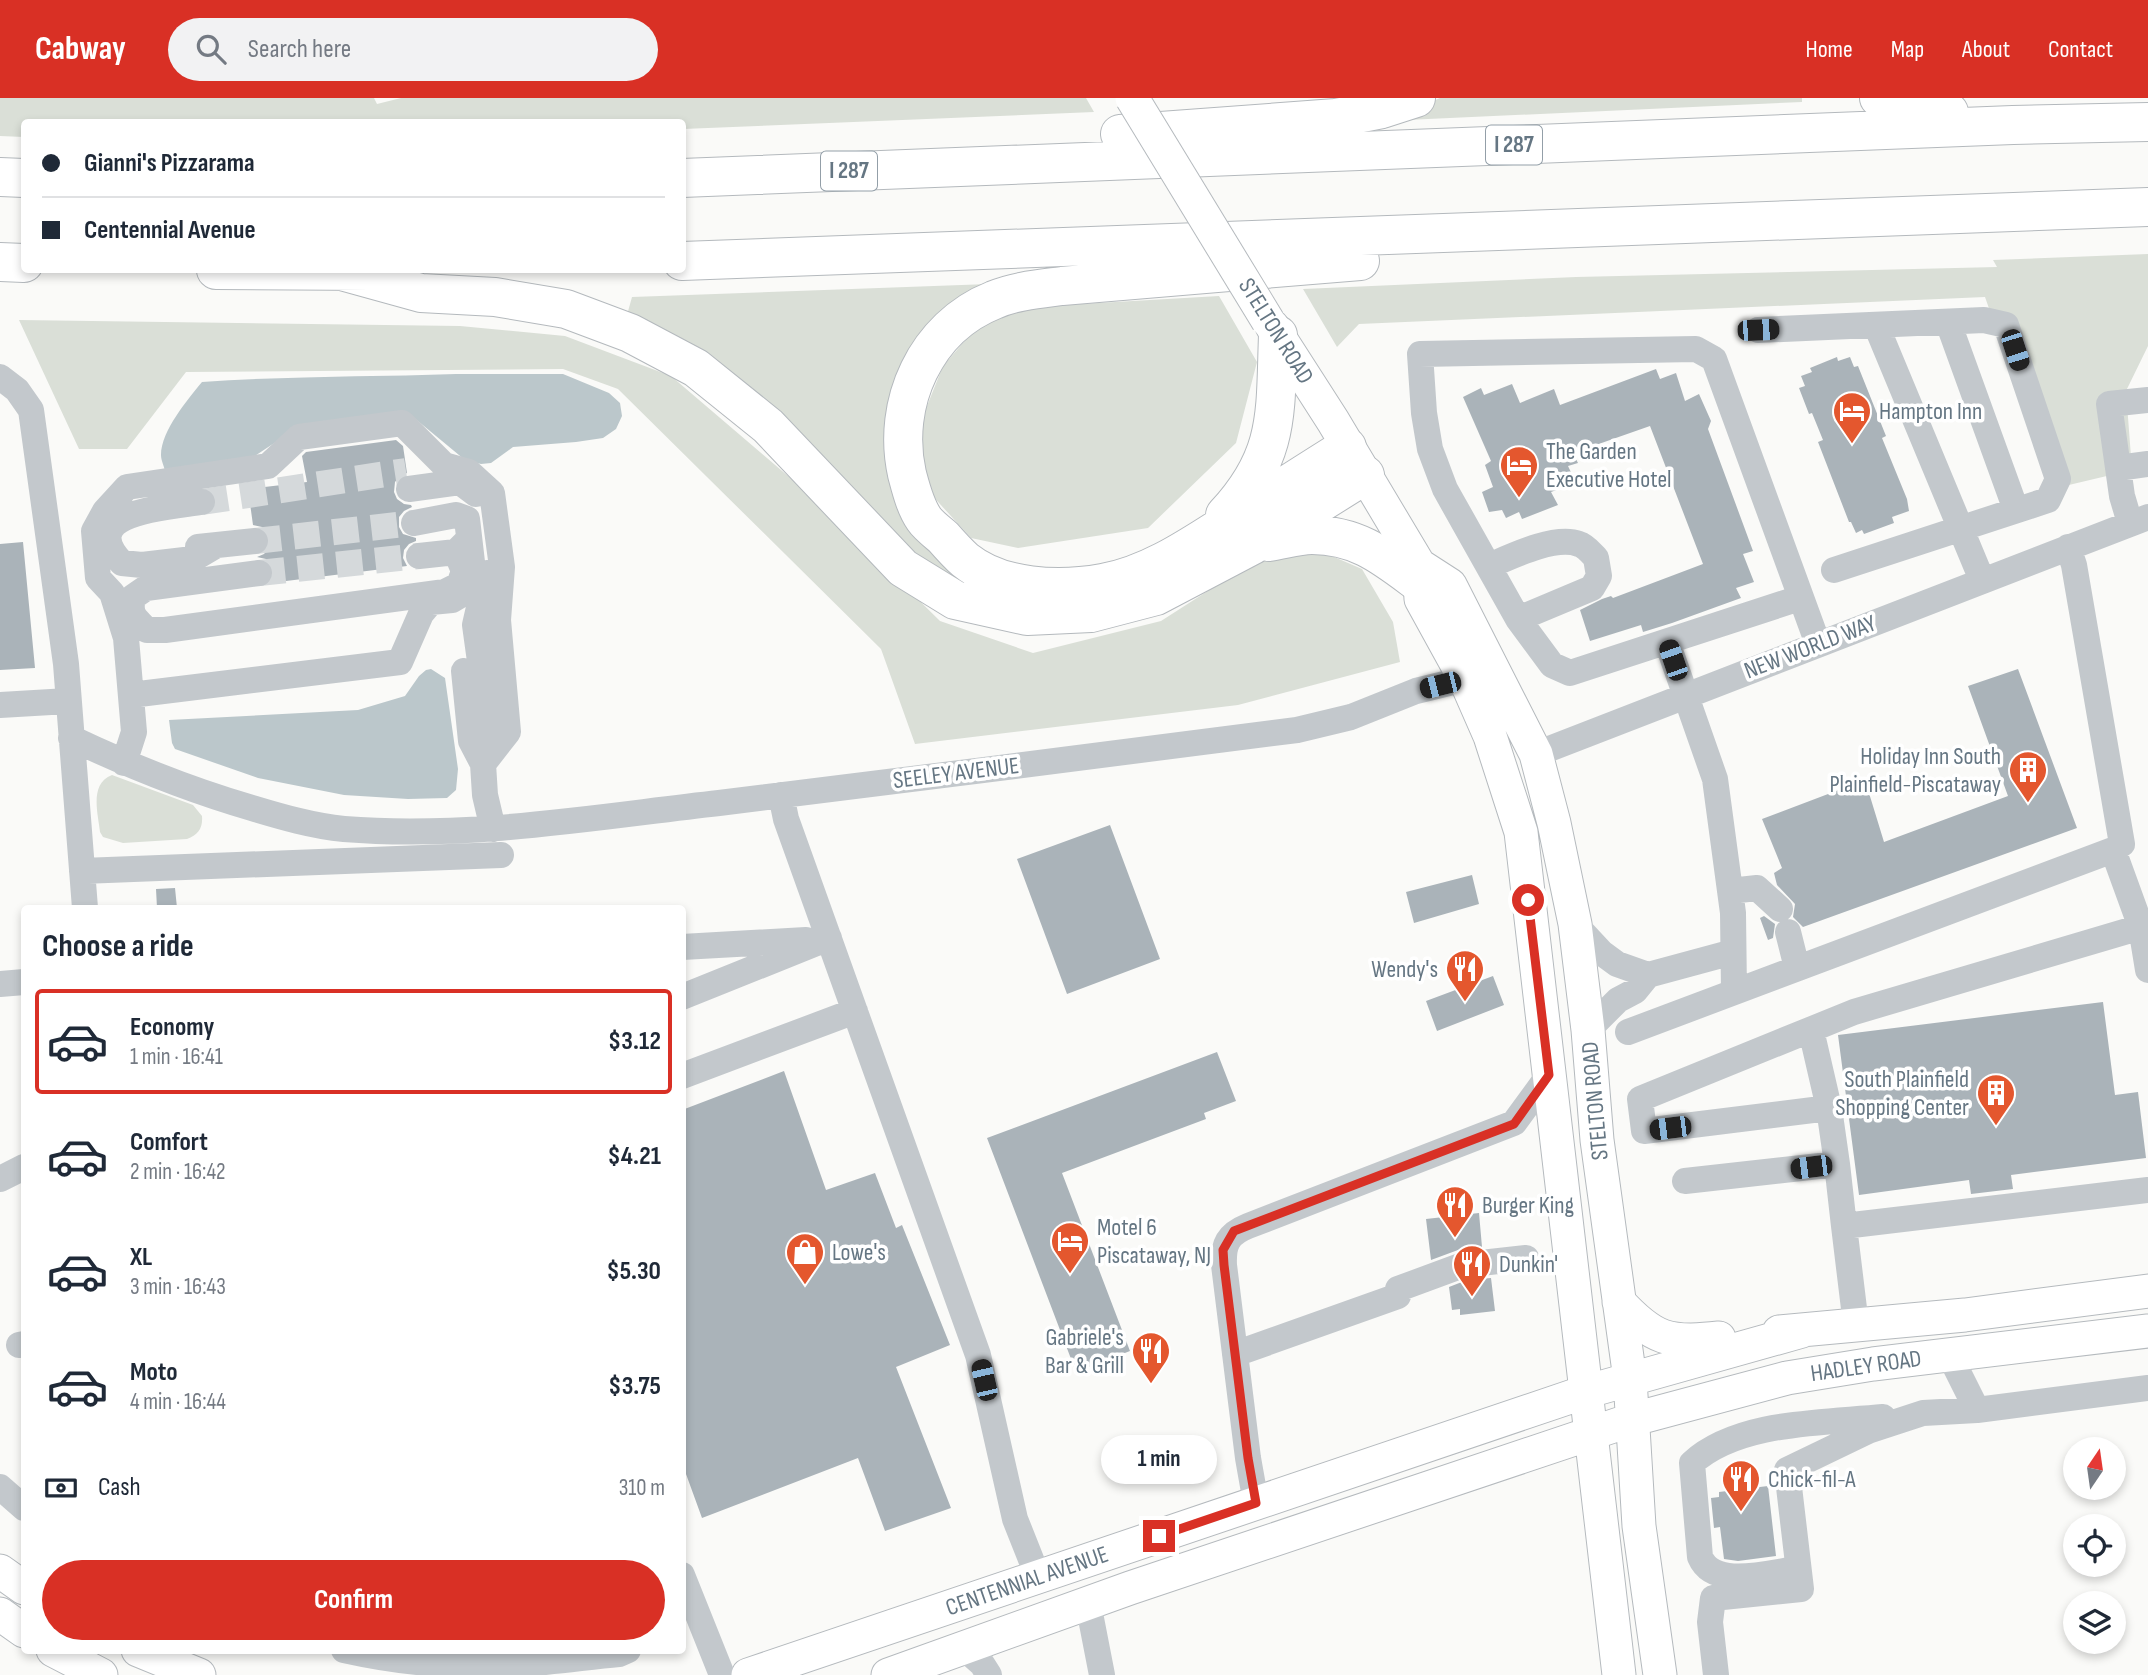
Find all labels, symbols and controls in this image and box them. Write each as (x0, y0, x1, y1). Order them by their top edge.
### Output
search box (168, 18, 658, 81)
text: Cabway (35, 29, 126, 69)
icon: search (192, 30, 230, 68)
text: Search here (248, 34, 351, 65)
text: Home (1805, 35, 1853, 64)
text: Map (1891, 35, 1924, 64)
text: About (1962, 35, 2010, 64)
text: Contact (2048, 35, 2113, 64)
road number: I 287 (1486, 126, 1542, 164)
text: Gianni's Pizzarama (84, 148, 255, 179)
road number: I 287 (821, 152, 877, 190)
text: Centennial Avenue (84, 215, 256, 246)
street label: STELTON ROAD (1232, 273, 1320, 389)
car (1737, 319, 1780, 341)
car (1999, 327, 2032, 373)
hotel icon: Hampton Inn (1831, 390, 1873, 445)
place label: Hampton Inn (1879, 397, 1982, 426)
place label: The Garden Executive Hotel (1546, 437, 1672, 494)
hotel icon: The Garden Executive Hotel (1498, 444, 1540, 499)
street label: NEW WORLD WAY (1740, 609, 1880, 685)
car (1657, 637, 1690, 683)
car (1418, 670, 1463, 700)
place label: Holiday Inn South Plainfield-Piscataway (1829, 742, 2001, 799)
building icon: Holiday Inn South Plainfield-Piscataway (2007, 749, 2049, 804)
street label: SEELEY AVENUE (891, 751, 1021, 795)
route start (1512, 884, 1544, 916)
text: Choose a ride (42, 927, 194, 966)
restaurant icon: Wendy's (1444, 948, 1486, 1003)
place label: Wendy's (1371, 955, 1438, 984)
icon: car (46, 1010, 109, 1073)
text: Economy (130, 1012, 214, 1043)
text: $3.12 (608, 1026, 661, 1057)
street label: STELTON ROAD (1575, 1040, 1615, 1162)
text: 1 min · 16:41 (130, 1043, 223, 1071)
place label: South Plainfield Shopping Center (1835, 1065, 1969, 1122)
building icon: South Plainfield Shopping Center (1975, 1072, 2017, 1127)
car (1648, 1115, 1693, 1141)
icon: car (46, 1125, 109, 1188)
text: Comfort (130, 1127, 208, 1158)
text: $4.21 (608, 1141, 661, 1172)
car (1789, 1154, 1834, 1180)
text: 2 min · 16:42 (130, 1158, 226, 1186)
restaurant icon: Burger King (1434, 1184, 1476, 1239)
place label: Burger King (1482, 1191, 1574, 1220)
place label: Motel 6 Piscataway, NJ (1097, 1213, 1211, 1270)
hotel icon: Motel 6 Piscataway, NJ (1049, 1220, 1091, 1275)
shop icon: Lowe's (784, 1231, 826, 1286)
place label: Lowe's (832, 1238, 886, 1267)
icon: car (46, 1240, 109, 1303)
text: XL (130, 1242, 152, 1273)
restaurant icon: Dunkin' (1451, 1243, 1493, 1298)
place label: Dunkin' (1499, 1250, 1558, 1279)
text: $5.30 (606, 1256, 661, 1287)
text: 3 min · 16:43 (130, 1273, 226, 1301)
place label: Gabriele's Bar & Grill (1045, 1323, 1124, 1380)
restaurant icon: Gabriele's Bar & Grill (1130, 1330, 1172, 1385)
street label: HADLEY ROAD (1809, 1344, 1923, 1388)
icon: car (46, 1355, 109, 1418)
text: Moto (130, 1357, 178, 1388)
car (970, 1357, 999, 1403)
text: $3.75 (608, 1371, 661, 1402)
text: 4 min · 16:44 (130, 1388, 226, 1416)
callout: 1 min (1101, 1434, 1217, 1484)
north arrow (2063, 1437, 2126, 1500)
map controls (2063, 1437, 2126, 1654)
text: 1 min (1138, 1445, 1180, 1473)
restaurant icon: Chick-fil-A (1720, 1458, 1762, 1513)
place label: Chick-fil-A (1768, 1465, 1856, 1494)
icon: cash (42, 1469, 80, 1507)
text: Cash (98, 1472, 141, 1503)
text: 310 m (619, 1474, 665, 1502)
button: locate (2063, 1514, 2126, 1577)
route end (1143, 1520, 1175, 1552)
street label: CENTENNIAL AVENUE (942, 1540, 1112, 1622)
button: Confirm (42, 1560, 665, 1640)
button: layers (2063, 1591, 2126, 1654)

